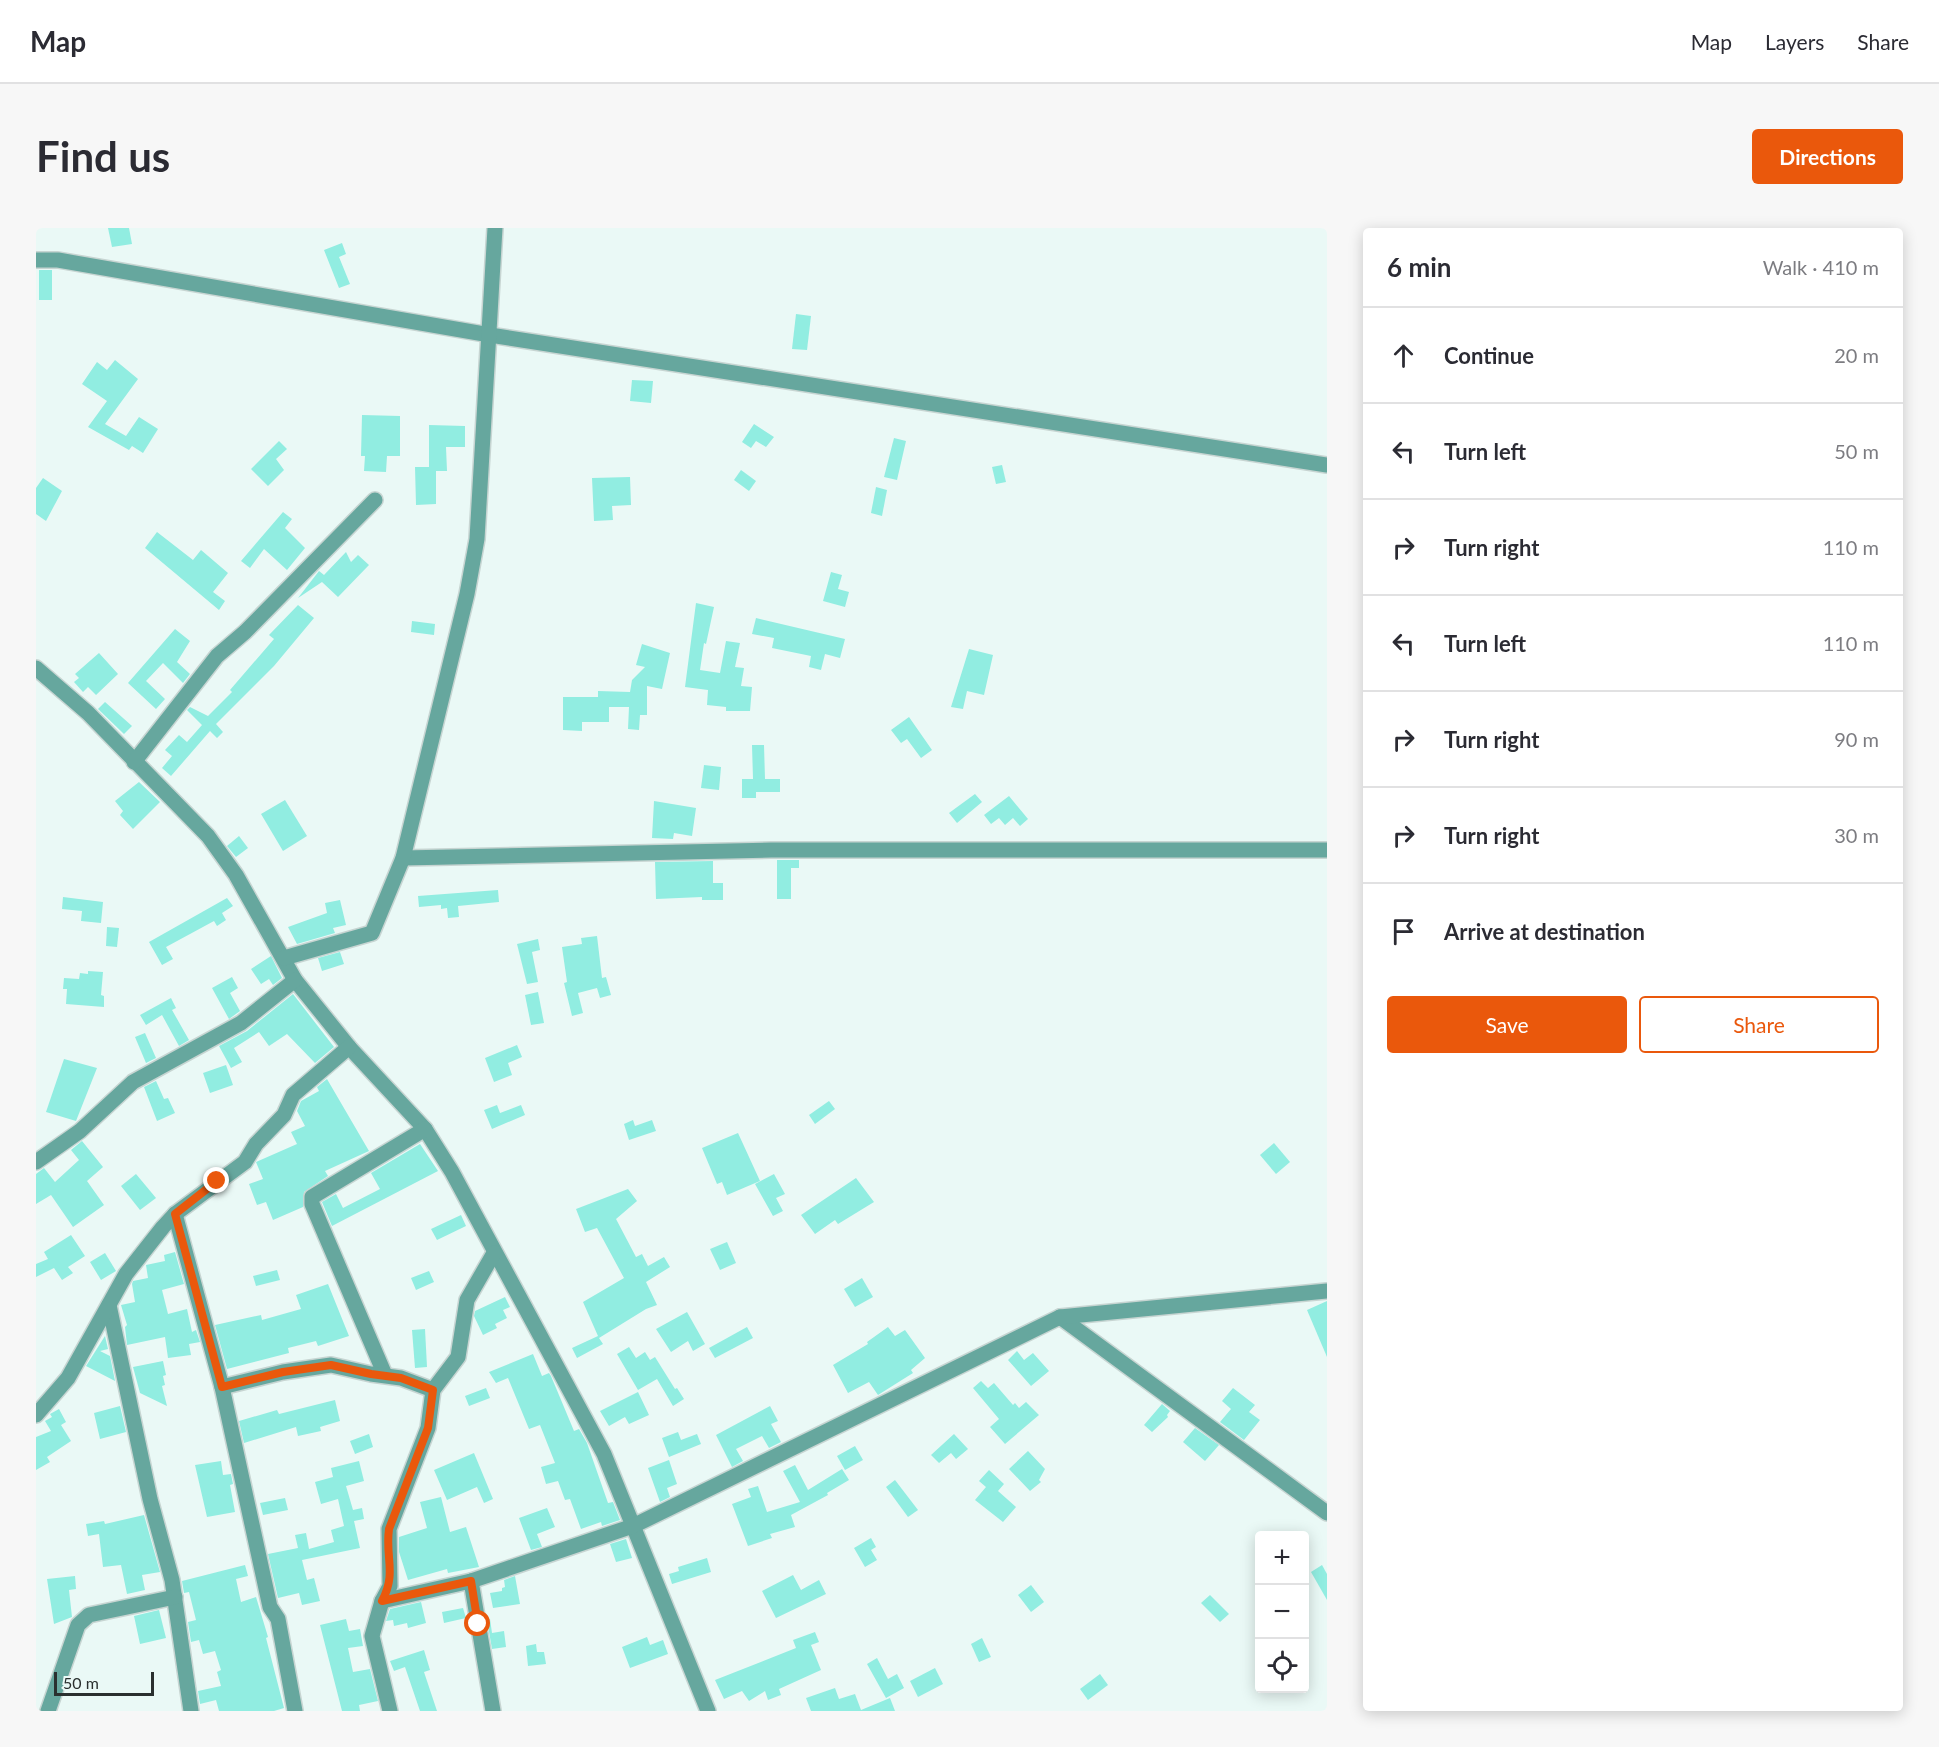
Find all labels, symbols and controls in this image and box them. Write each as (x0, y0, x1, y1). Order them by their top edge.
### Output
text: Map (30, 24, 86, 58)
text: Map (1691, 29, 1732, 54)
text: Layers (1765, 29, 1824, 54)
text: Share (1857, 29, 1909, 54)
button: Directions (1752, 129, 1903, 184)
text: Find us (36, 131, 170, 181)
text: 6 min (1387, 251, 1451, 283)
text: Walk · 410 m (1763, 255, 1879, 279)
icon: ahead (1387, 339, 1420, 372)
text: Continue (1444, 342, 1534, 369)
text: 20 m (1834, 343, 1879, 367)
icon: left (1387, 435, 1420, 468)
text: Turn left (1444, 438, 1526, 465)
text: 50 m (1834, 439, 1879, 463)
icon: right (1387, 531, 1420, 564)
text: Turn right (1444, 534, 1539, 561)
text: 110 m (1823, 535, 1879, 559)
icon: left (1387, 627, 1420, 660)
text: Turn left (1444, 630, 1526, 657)
text: 110 m (1823, 631, 1879, 655)
icon: right (1387, 723, 1420, 756)
text: Turn right (1444, 726, 1539, 753)
text: 90 m (1834, 727, 1879, 751)
icon: right (1387, 819, 1420, 852)
text: Turn right (1444, 822, 1539, 849)
text: 30 m (1834, 823, 1879, 847)
icon: arrive (1387, 915, 1420, 948)
text: Arrive at destination (1444, 918, 1645, 945)
button: Save (1387, 996, 1627, 1053)
button: Share (1639, 996, 1879, 1053)
route end (203, 1167, 229, 1193)
map controls (1255, 1531, 1309, 1693)
button: + (1255, 1531, 1309, 1585)
button: − (1255, 1585, 1309, 1639)
route start (464, 1610, 490, 1636)
button: locate (1255, 1639, 1309, 1693)
scale bar (54, 1669, 154, 1696)
text: 50 m (63, 1673, 99, 1692)

